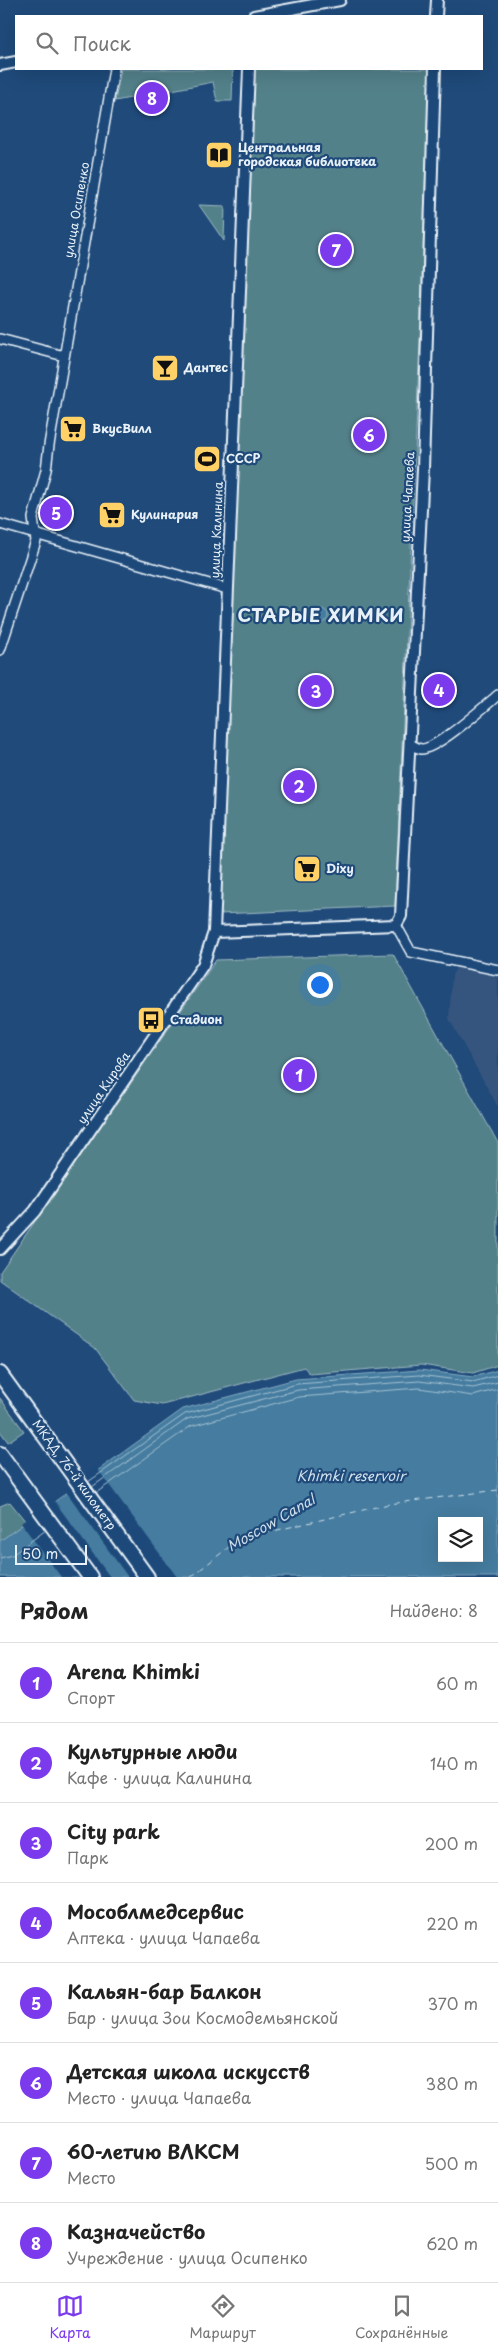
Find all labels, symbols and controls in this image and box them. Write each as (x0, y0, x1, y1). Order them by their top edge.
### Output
search box (15, 15, 483, 70)
icon: search (33, 29, 61, 57)
text: Поиск (73, 29, 131, 57)
pin: 8 (136, 79, 168, 117)
place label: Центральная городская библиотека (238, 138, 376, 170)
library icon: Центральная городская библиотека (204, 140, 234, 170)
street label: улица Осипенко (59, 160, 93, 259)
pin: 7 (320, 231, 352, 269)
bar icon: Дантес (150, 353, 180, 383)
place label: Дантес (183, 358, 228, 376)
supermarket icon: ВкусВилл (58, 414, 88, 444)
pin: 6 (353, 416, 385, 454)
place label: ВкусВилл (92, 419, 152, 437)
sports icon: СССР (192, 444, 222, 474)
place label: СССР (226, 449, 261, 467)
street label: улица Чапаева (396, 451, 418, 543)
street label: улица Калинина (205, 481, 227, 579)
pin: 5 (40, 494, 72, 532)
supermarket icon: Кулинария (97, 500, 127, 530)
place label: Кулинария (131, 505, 199, 523)
district label: СТАРЫЕ ХИМКИ (237, 601, 405, 628)
pin: 4 (423, 671, 455, 709)
pin: 3 (300, 672, 332, 710)
pin: 2 (283, 767, 315, 805)
supermarket icon: Dixy (292, 854, 322, 884)
place label: Dixy (326, 859, 354, 877)
your location (307, 972, 333, 998)
bus stop icon: Стадион (136, 1005, 166, 1035)
place label: Стадион (170, 1010, 223, 1028)
street label: улица Кирова (72, 1047, 134, 1127)
pin: 1 (283, 1056, 315, 1094)
street label: МКАД, 76-й километр (29, 1415, 121, 1533)
water label: Khimki reservoir (297, 1465, 408, 1486)
water label: Moscow Canal (223, 1488, 320, 1556)
map controls (438, 1517, 483, 1562)
button: layers (438, 1517, 483, 1562)
scale bar (15, 1542, 88, 1565)
text: 50 m (22, 1543, 58, 1564)
text: Рядом (20, 1594, 88, 1626)
text: Найдено: 8 (390, 1598, 478, 1622)
text: Arena Khimki (67, 1657, 200, 1685)
text: 1 (32, 1671, 40, 1695)
text: 60 m (436, 1671, 478, 1695)
text: Спорт (67, 1685, 115, 1709)
text: Культурные люди (67, 1737, 238, 1765)
text: 2 (30, 1751, 42, 1775)
text: 140 m (430, 1751, 478, 1775)
text: Кафе · улица Калинина (67, 1765, 252, 1789)
text: City park (67, 1817, 160, 1845)
text: 3 (31, 1831, 41, 1855)
text: 200 m (425, 1831, 478, 1855)
text: Парк (67, 1845, 108, 1869)
text: Мособлмедсервис (67, 1897, 244, 1925)
text: 4 (31, 1911, 41, 1935)
text: 220 m (427, 1911, 478, 1935)
text: Аптека · улица Чапаева (67, 1925, 260, 1949)
text: Кальян-бар Балкон (67, 1977, 262, 2005)
text: 5 (31, 1991, 41, 2015)
text: 370 m (428, 1991, 478, 2015)
text: Бар · улица Зои Космодемьянской (67, 2005, 339, 2029)
text: Детская школа искусств (67, 2057, 310, 2085)
text: 6 (30, 2071, 42, 2095)
text: 380 m (426, 2071, 478, 2095)
text: Место · улица Чапаева (67, 2085, 251, 2109)
text: 60-летию ВЛКСМ (67, 2137, 240, 2165)
text: 7 (31, 2151, 41, 2175)
text: 500 m (425, 2151, 478, 2175)
text: Место (67, 2165, 116, 2189)
text: Казначейство (67, 2217, 205, 2245)
text: 8 (31, 2231, 41, 2255)
text: 620 m (426, 2231, 478, 2255)
text: Учреждение · улица Осипенко (67, 2245, 308, 2269)
tab: Карта (50, 2292, 91, 2343)
tab: Маршрут (190, 2292, 256, 2343)
tab: Сохранённые (355, 2292, 448, 2343)

